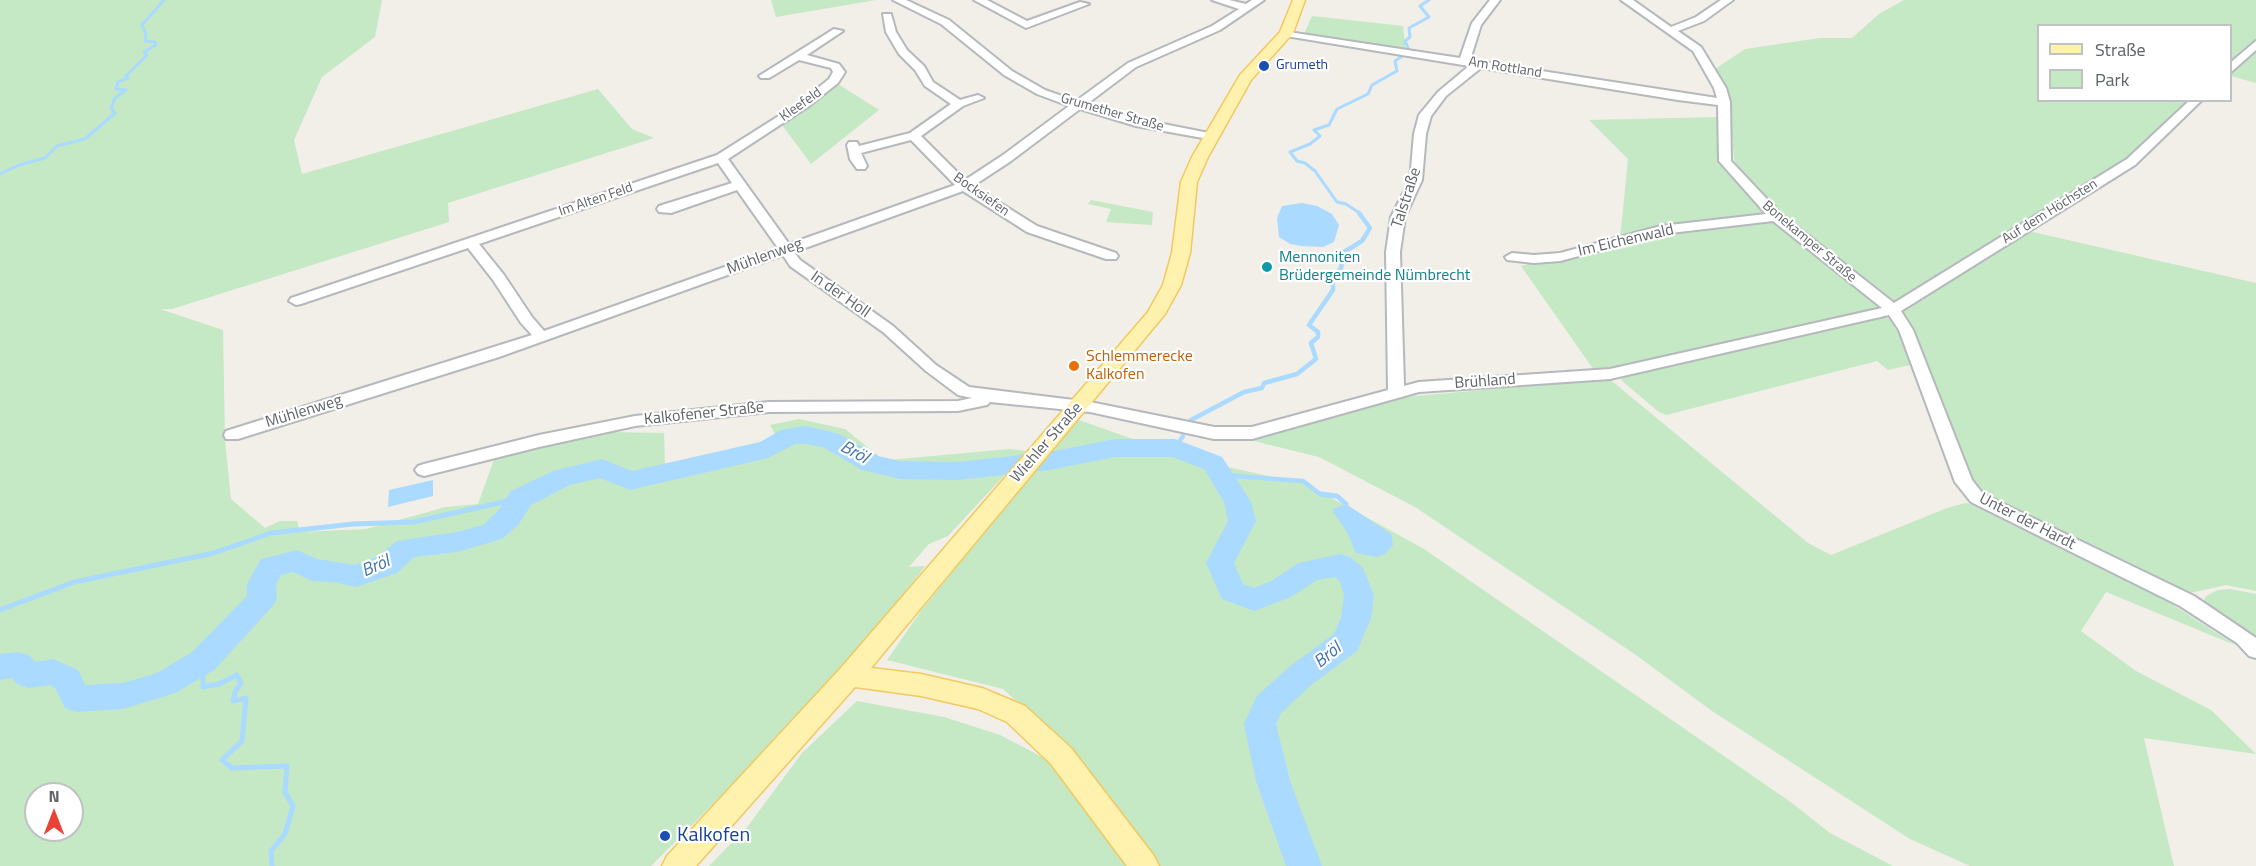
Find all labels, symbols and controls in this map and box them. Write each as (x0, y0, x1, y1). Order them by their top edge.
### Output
legend (2037, 24, 2232, 102)
text: Straße (2095, 36, 2146, 63)
street label: Am Rottland (1467, 54, 1543, 82)
place label: Grumeth (1276, 58, 1328, 74)
marker: Grumeth (1257, 59, 1271, 73)
text: Park (2095, 66, 2129, 93)
street label: Kleefeld (777, 84, 825, 126)
street label: Grumether Straße (1059, 90, 1165, 136)
street label: Talstraße (1388, 165, 1426, 231)
street label: Bocksiefen (950, 170, 1012, 220)
street label: Auf dem Höchsten (1999, 176, 2101, 248)
street label: Im Alten Feld (557, 179, 635, 221)
street label: Bonekamper Straße (1759, 198, 1859, 286)
street label: Im Eichenwald (1576, 221, 1676, 261)
street label: Mühlenweg (724, 234, 806, 280)
place label: Mennoniten Brüdergemeinde Nümbrecht (1279, 248, 1470, 286)
marker: Mennoniten Brüdergemeinde Nümbrecht (1260, 260, 1274, 274)
street label: In der Holl (807, 268, 873, 322)
place label: Schlemmerecke Kalkofen (1086, 347, 1193, 385)
marker: Schlemmerecke Kalkofen (1067, 359, 1081, 373)
street label: Brühland (1454, 370, 1516, 394)
street label: Mühlenweg (263, 391, 345, 433)
street label: Kalkofener Straße (643, 398, 765, 430)
street label: Wiehler Straße (1007, 399, 1087, 487)
water label: Bröl (836, 437, 872, 469)
street label: Unter der Hardt (1976, 490, 2078, 554)
water label: Bröl (359, 551, 393, 583)
water label: Bröl (1310, 639, 1346, 673)
north arrow (24, 782, 84, 842)
text: N (48, 784, 60, 808)
place label: Kalkofen (677, 824, 750, 848)
marker: Kalkofen (658, 829, 672, 843)

